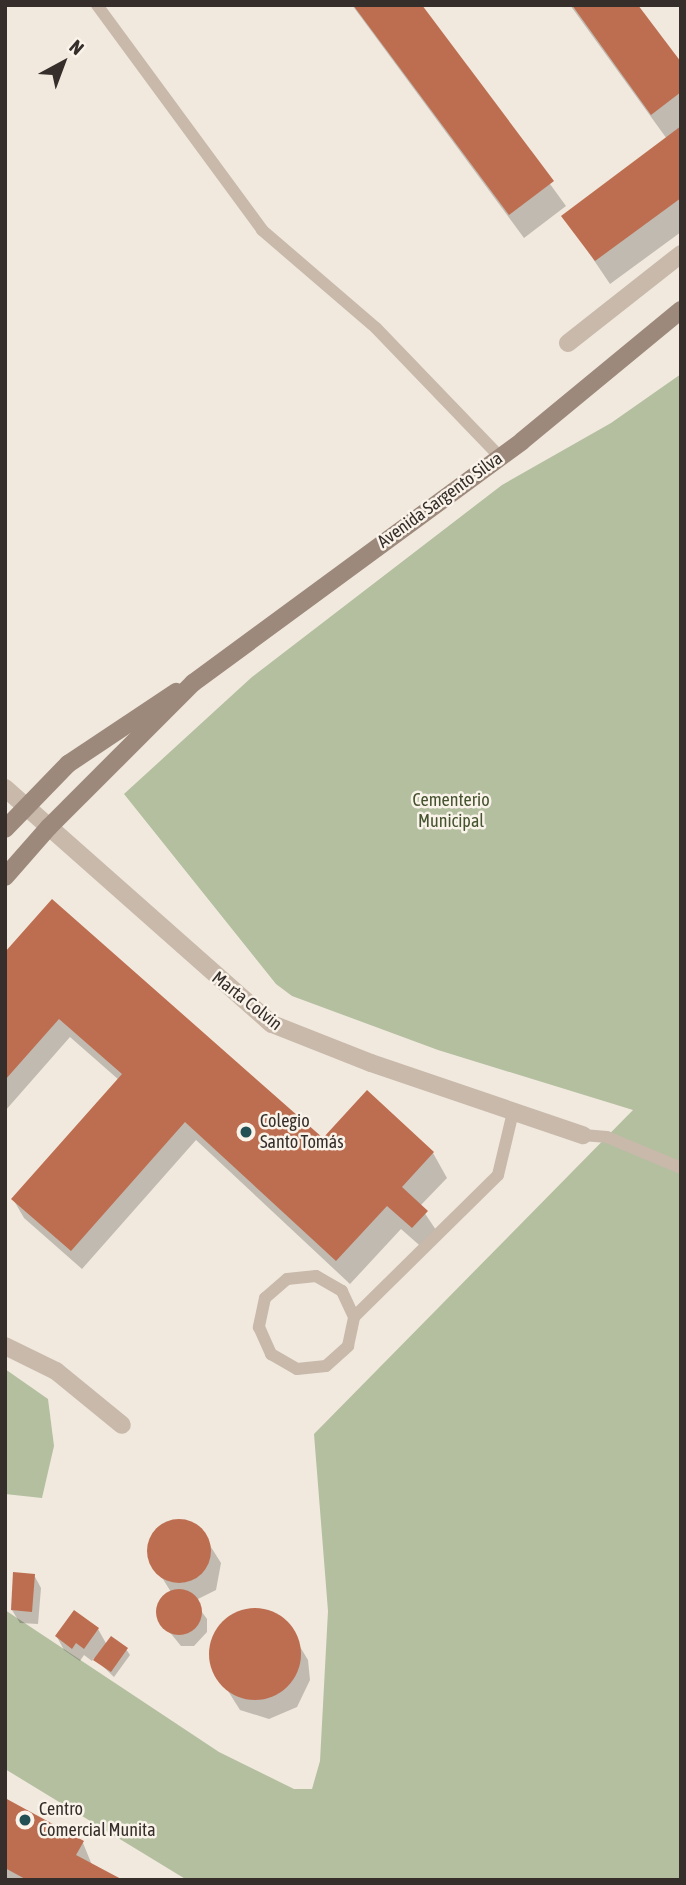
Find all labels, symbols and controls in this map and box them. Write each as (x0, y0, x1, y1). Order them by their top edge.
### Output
north arrow (28, 28, 98, 98)
text: N (65, 35, 88, 59)
street label: Avenida Sargento Silva (373, 447, 507, 553)
park label: Cementerio Municipal (412, 790, 490, 832)
street label: Marta Colvin (208, 967, 286, 1035)
place label: Colegio Santo Tomás (260, 1111, 344, 1154)
marker: Colegio Santo Tomás (238, 1124, 254, 1140)
place label: Centro Comercial Munita (39, 1799, 156, 1842)
marker: Centro Comercial Munita (17, 1812, 33, 1828)

